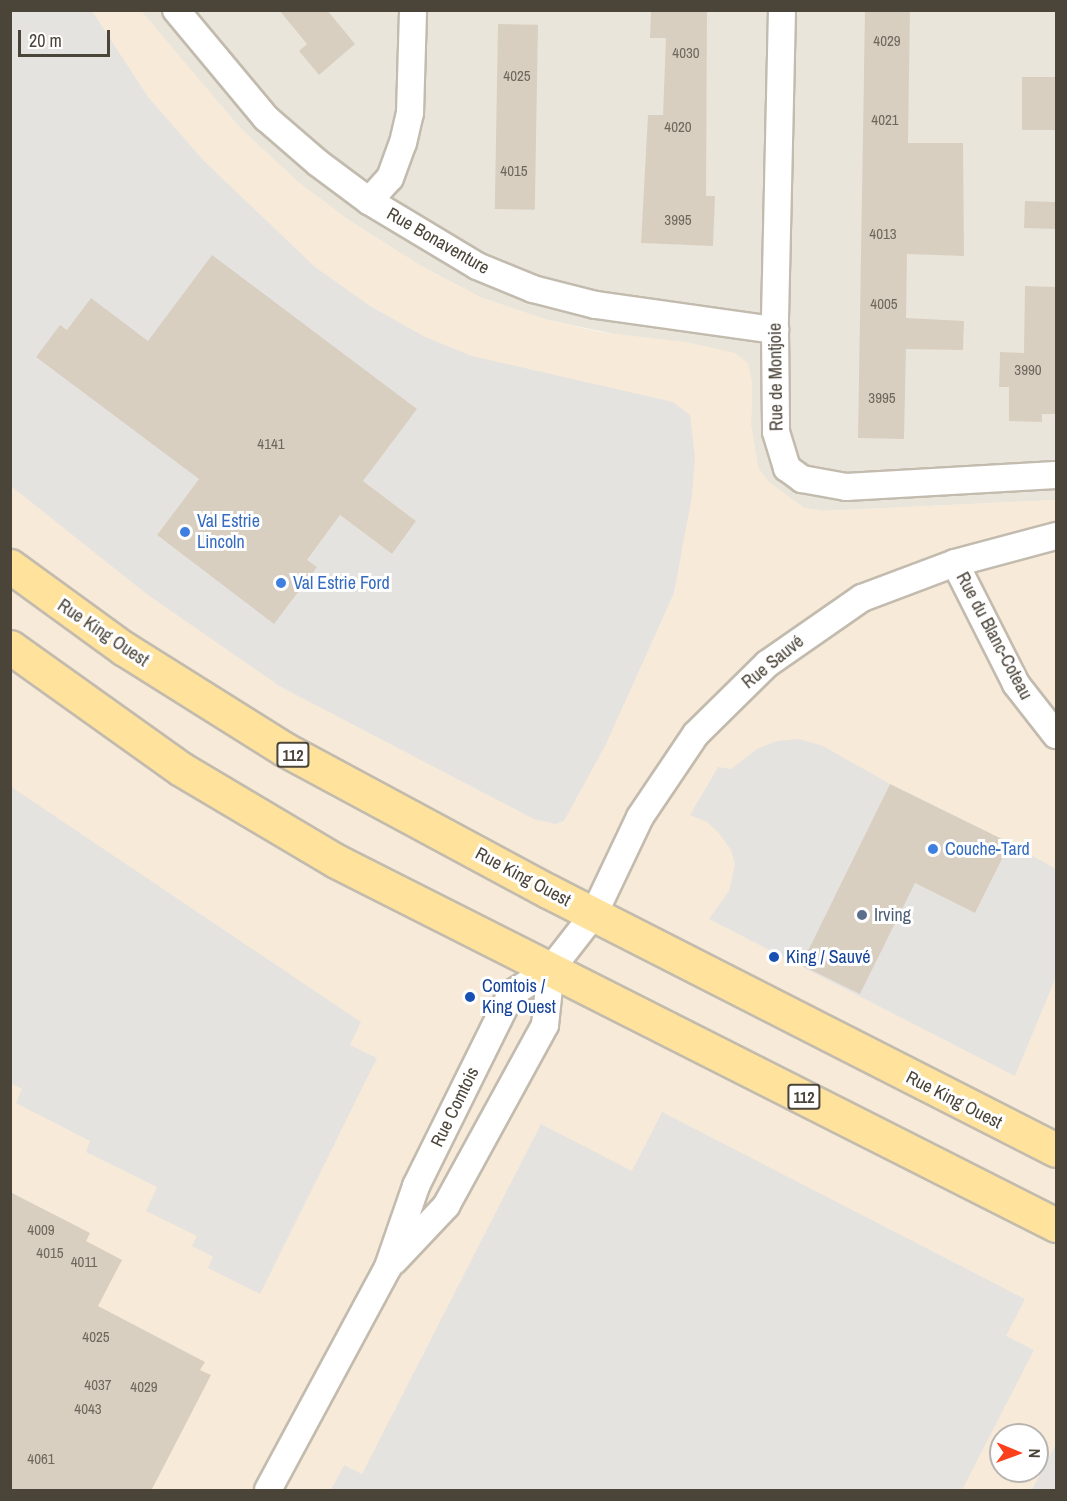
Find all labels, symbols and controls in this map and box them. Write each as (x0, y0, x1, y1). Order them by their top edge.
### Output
scale bar (21, 18, 112, 56)
text: 20 m (29, 28, 62, 53)
house number: 4029 (873, 32, 901, 50)
house number: 4030 (672, 44, 700, 62)
house number: 4025 (503, 67, 531, 85)
house number: 4021 (871, 111, 899, 129)
house number: 4020 (664, 118, 692, 136)
house number: 4015 (500, 162, 528, 180)
street label: Rue Bonaventure (383, 203, 493, 279)
house number: 3995 (664, 211, 692, 229)
house number: 4013 (869, 225, 897, 243)
house number: 4005 (870, 295, 898, 313)
street label: Rue de Montjoie (764, 323, 788, 431)
house number: 3990 (1014, 361, 1042, 379)
house number: 3995 (868, 389, 896, 407)
house number: 4141 (257, 435, 285, 453)
place label: Val Estrie Lincoln (197, 511, 260, 554)
marker: Val Estrie Lincoln (178, 525, 192, 539)
street label: Rue du Blanc-Coteau (951, 569, 1037, 703)
place label: Val Estrie Ford (293, 572, 390, 594)
marker: Val Estrie Ford (274, 576, 288, 590)
street label: Rue King Ouest (53, 595, 153, 671)
street label: Rue Sauvé (738, 631, 808, 693)
road number: 112 (275, 742, 311, 768)
place label: Couche-Tard (945, 838, 1030, 860)
marker: Couche-Tard (926, 842, 940, 856)
street label: Rue King Ouest (472, 843, 574, 911)
place label: Irving (874, 904, 911, 926)
marker: Irving (855, 908, 869, 922)
place label: King / Sauvé (786, 946, 871, 968)
marker: King / Sauvé (767, 950, 781, 964)
place label: Comtois / King Ouest (482, 976, 556, 1018)
marker: Comtois / King Ouest (463, 990, 477, 1004)
street label: Rue Comtois (426, 1064, 484, 1150)
street label: Rue King Ouest (902, 1067, 1006, 1133)
road number: 112 (786, 1084, 822, 1110)
house number: 4009 (27, 1221, 55, 1239)
house number: 4015 (36, 1244, 64, 1262)
house number: 4011 (71, 1253, 97, 1271)
house number: 4025 (82, 1328, 110, 1346)
house number: 4037 (84, 1376, 112, 1394)
house number: 4029 (130, 1378, 158, 1396)
house number: 4043 (74, 1400, 102, 1418)
north arrow (989, 1423, 1049, 1483)
text: N (1024, 1448, 1046, 1458)
house number: 4061 (27, 1450, 55, 1468)

